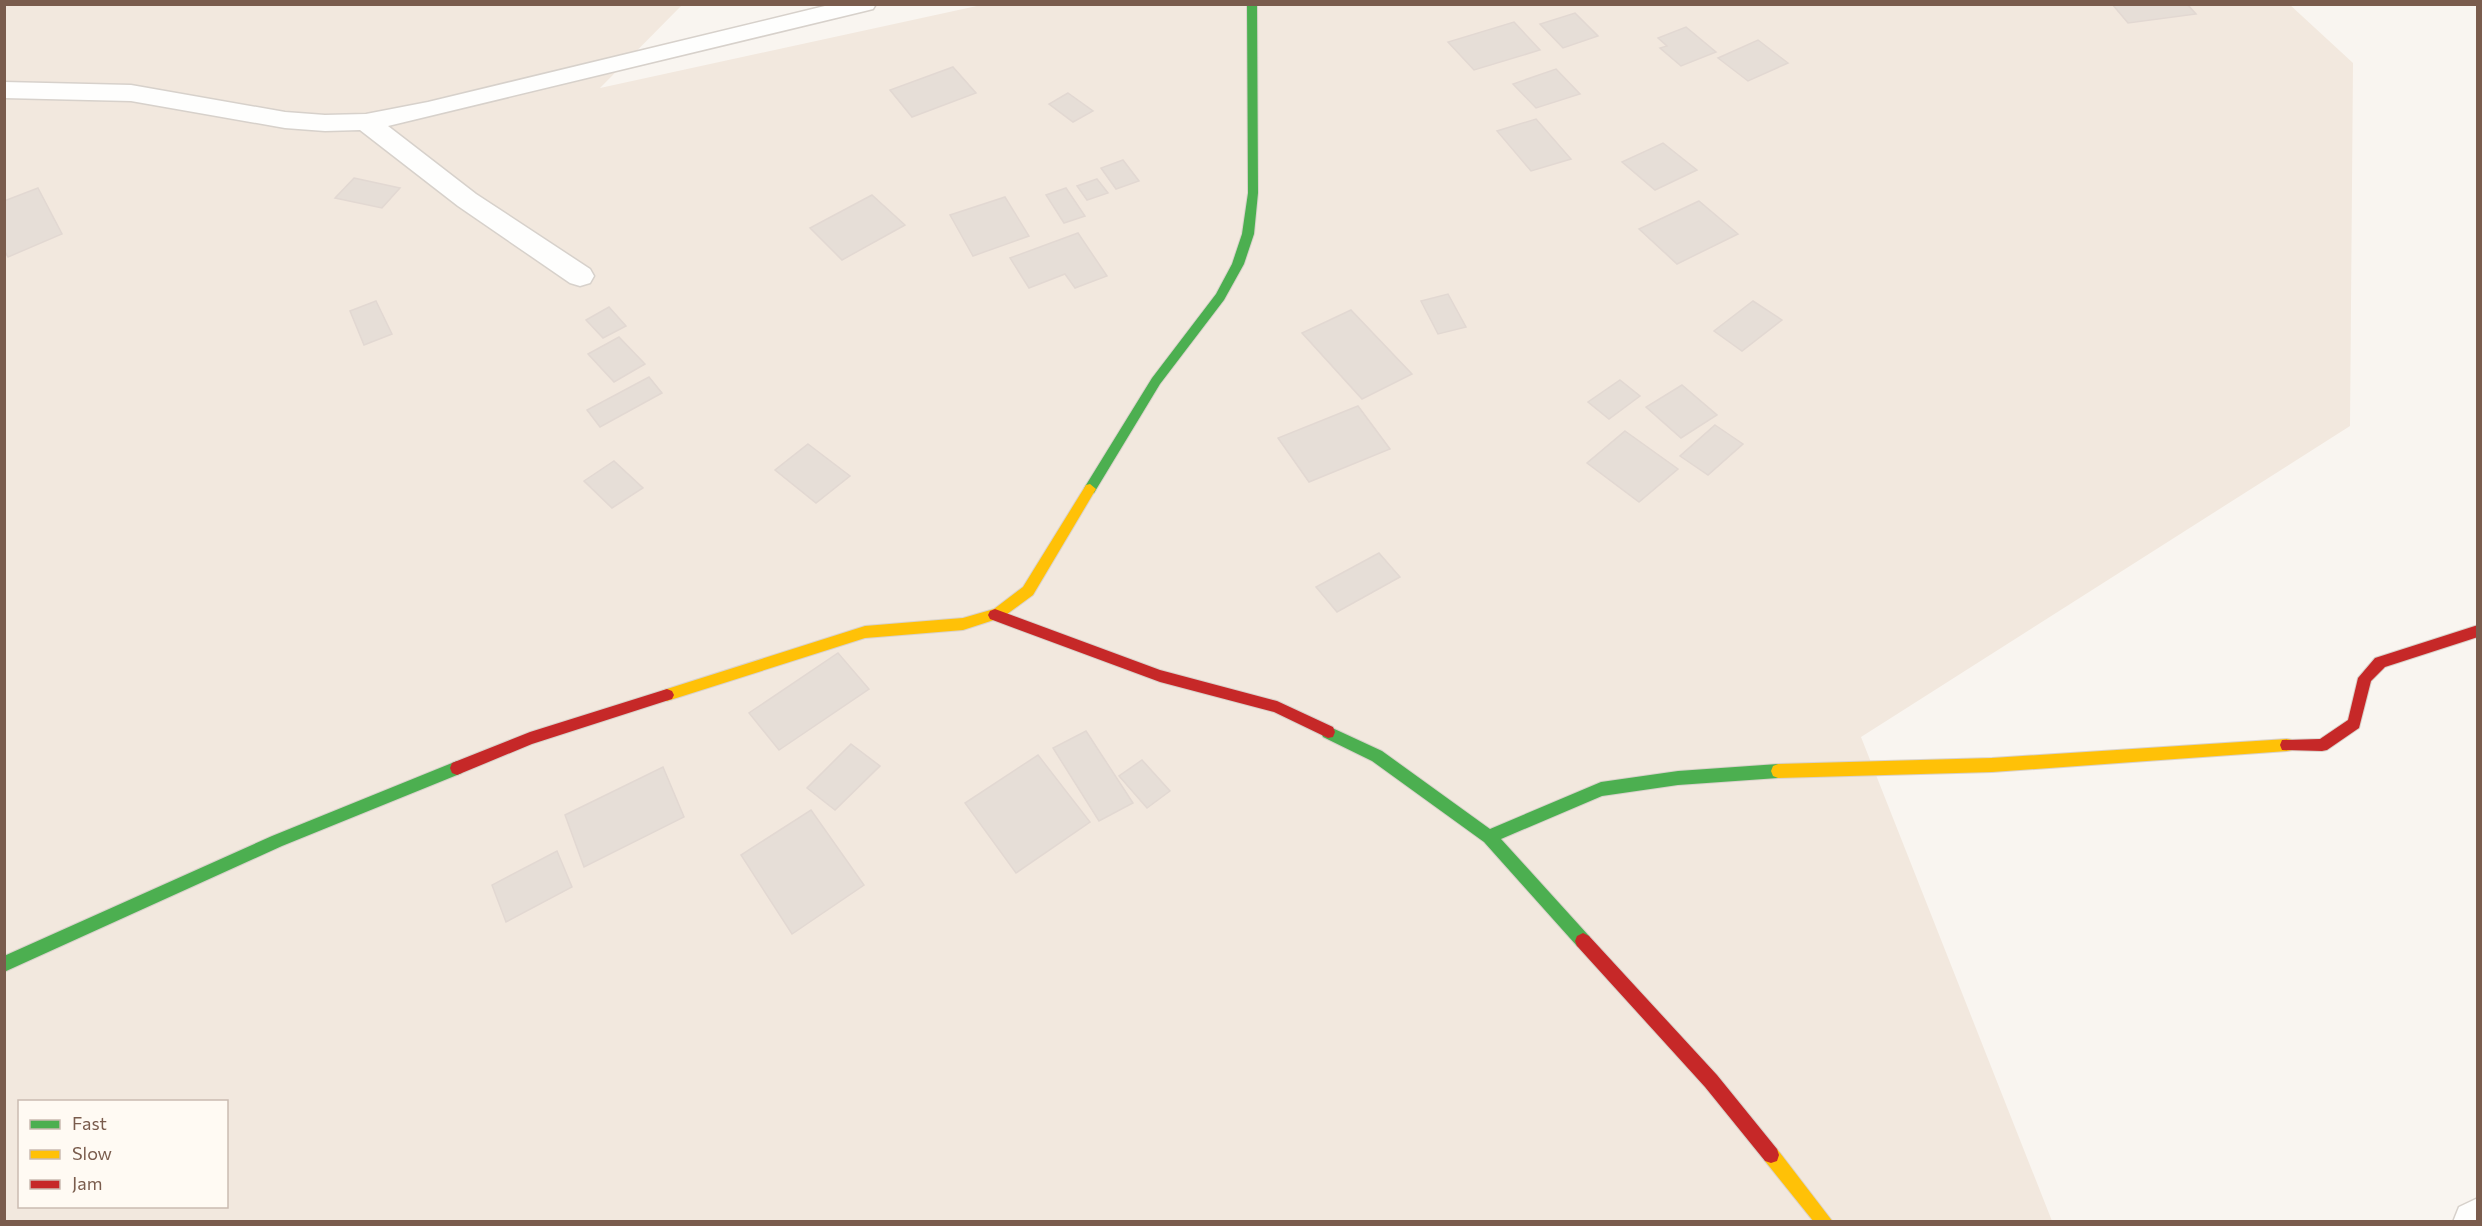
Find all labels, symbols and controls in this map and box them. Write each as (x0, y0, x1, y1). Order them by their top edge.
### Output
legend (18, 1100, 228, 1208)
text: Fast (72, 1112, 107, 1134)
text: Slow (72, 1142, 112, 1164)
text: Jam (72, 1172, 102, 1194)

